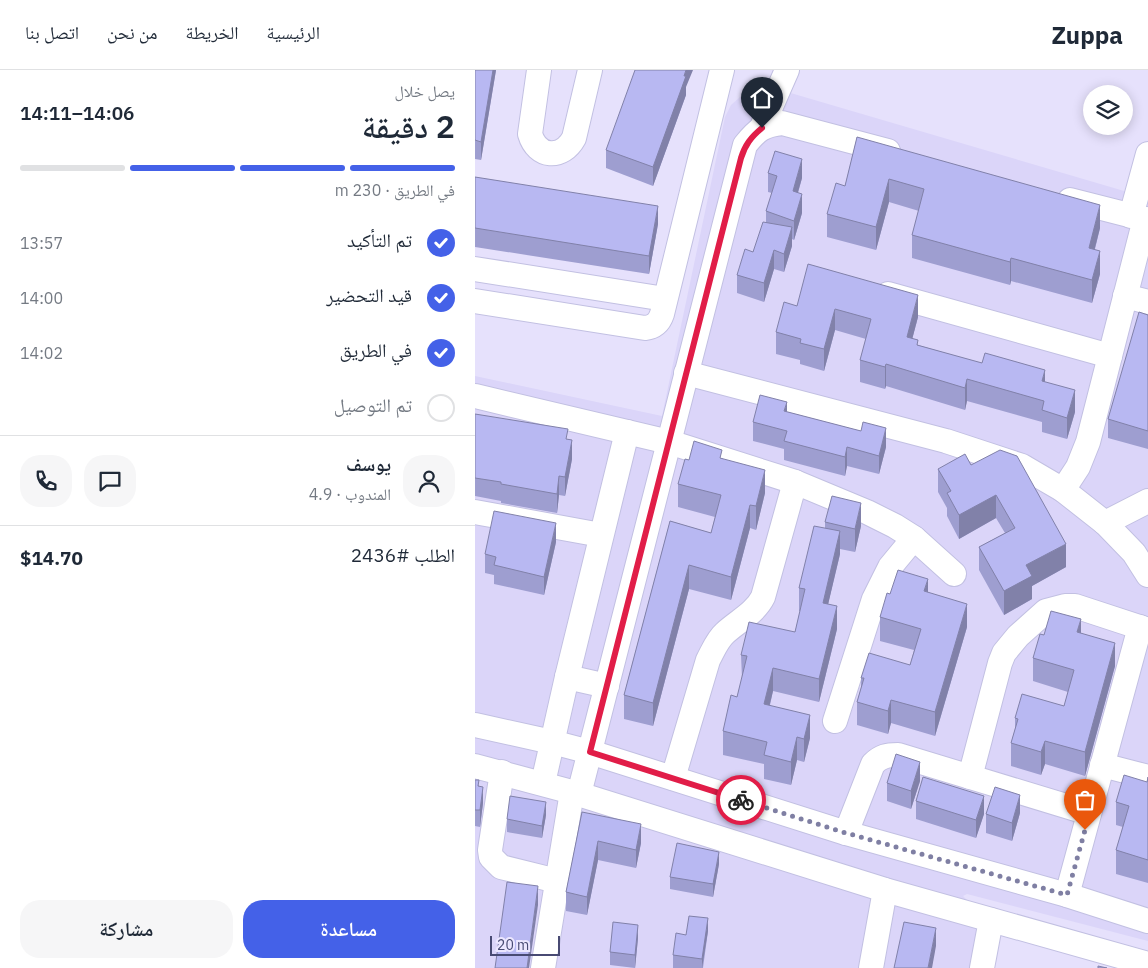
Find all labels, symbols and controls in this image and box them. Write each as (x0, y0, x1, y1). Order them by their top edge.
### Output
text: Zuppa (1051, 19, 1123, 51)
text: اتصل بنا (25, 21, 79, 44)
text: من نحن (107, 21, 158, 44)
text: الخريطة (186, 21, 239, 44)
text: الرئيسية (267, 21, 320, 44)
pin (741, 77, 783, 128)
text: يصل خلال (394, 81, 455, 101)
icon: home (748, 84, 776, 112)
map controls (1083, 85, 1133, 135)
button: layers (1083, 85, 1133, 135)
text: 14:06–14:11 (20, 101, 135, 125)
text: 2 دقيقة (362, 105, 455, 147)
text: في الطريق · 230 m (335, 180, 455, 200)
text: تم التأكيد (347, 228, 412, 252)
icon: check (427, 229, 455, 257)
text: 13:57 (20, 233, 63, 253)
text: قيد التحضير (326, 283, 412, 307)
icon: check (427, 284, 455, 312)
text: 14:00 (20, 288, 63, 308)
text: في الطريق (340, 338, 412, 362)
icon: check (427, 339, 455, 367)
text: 14:02 (20, 343, 63, 363)
text: تم التوصيل (334, 393, 412, 417)
text: يوسف (346, 452, 391, 476)
button: phone (20, 455, 72, 507)
button: chat (84, 455, 136, 507)
button: person (403, 455, 455, 507)
text: المندوب · 4.9 (309, 484, 391, 504)
text: الطلب #2436 (351, 543, 455, 567)
text: $14.70 (20, 546, 83, 570)
courier (716, 775, 766, 825)
pin (1064, 779, 1106, 830)
icon: bike (727, 786, 755, 814)
icon: bag (1071, 786, 1099, 814)
button: مشاركة (20, 900, 233, 958)
button: مساعدة (243, 900, 455, 958)
scale bar (490, 933, 560, 956)
text: 20 m (497, 936, 529, 954)

